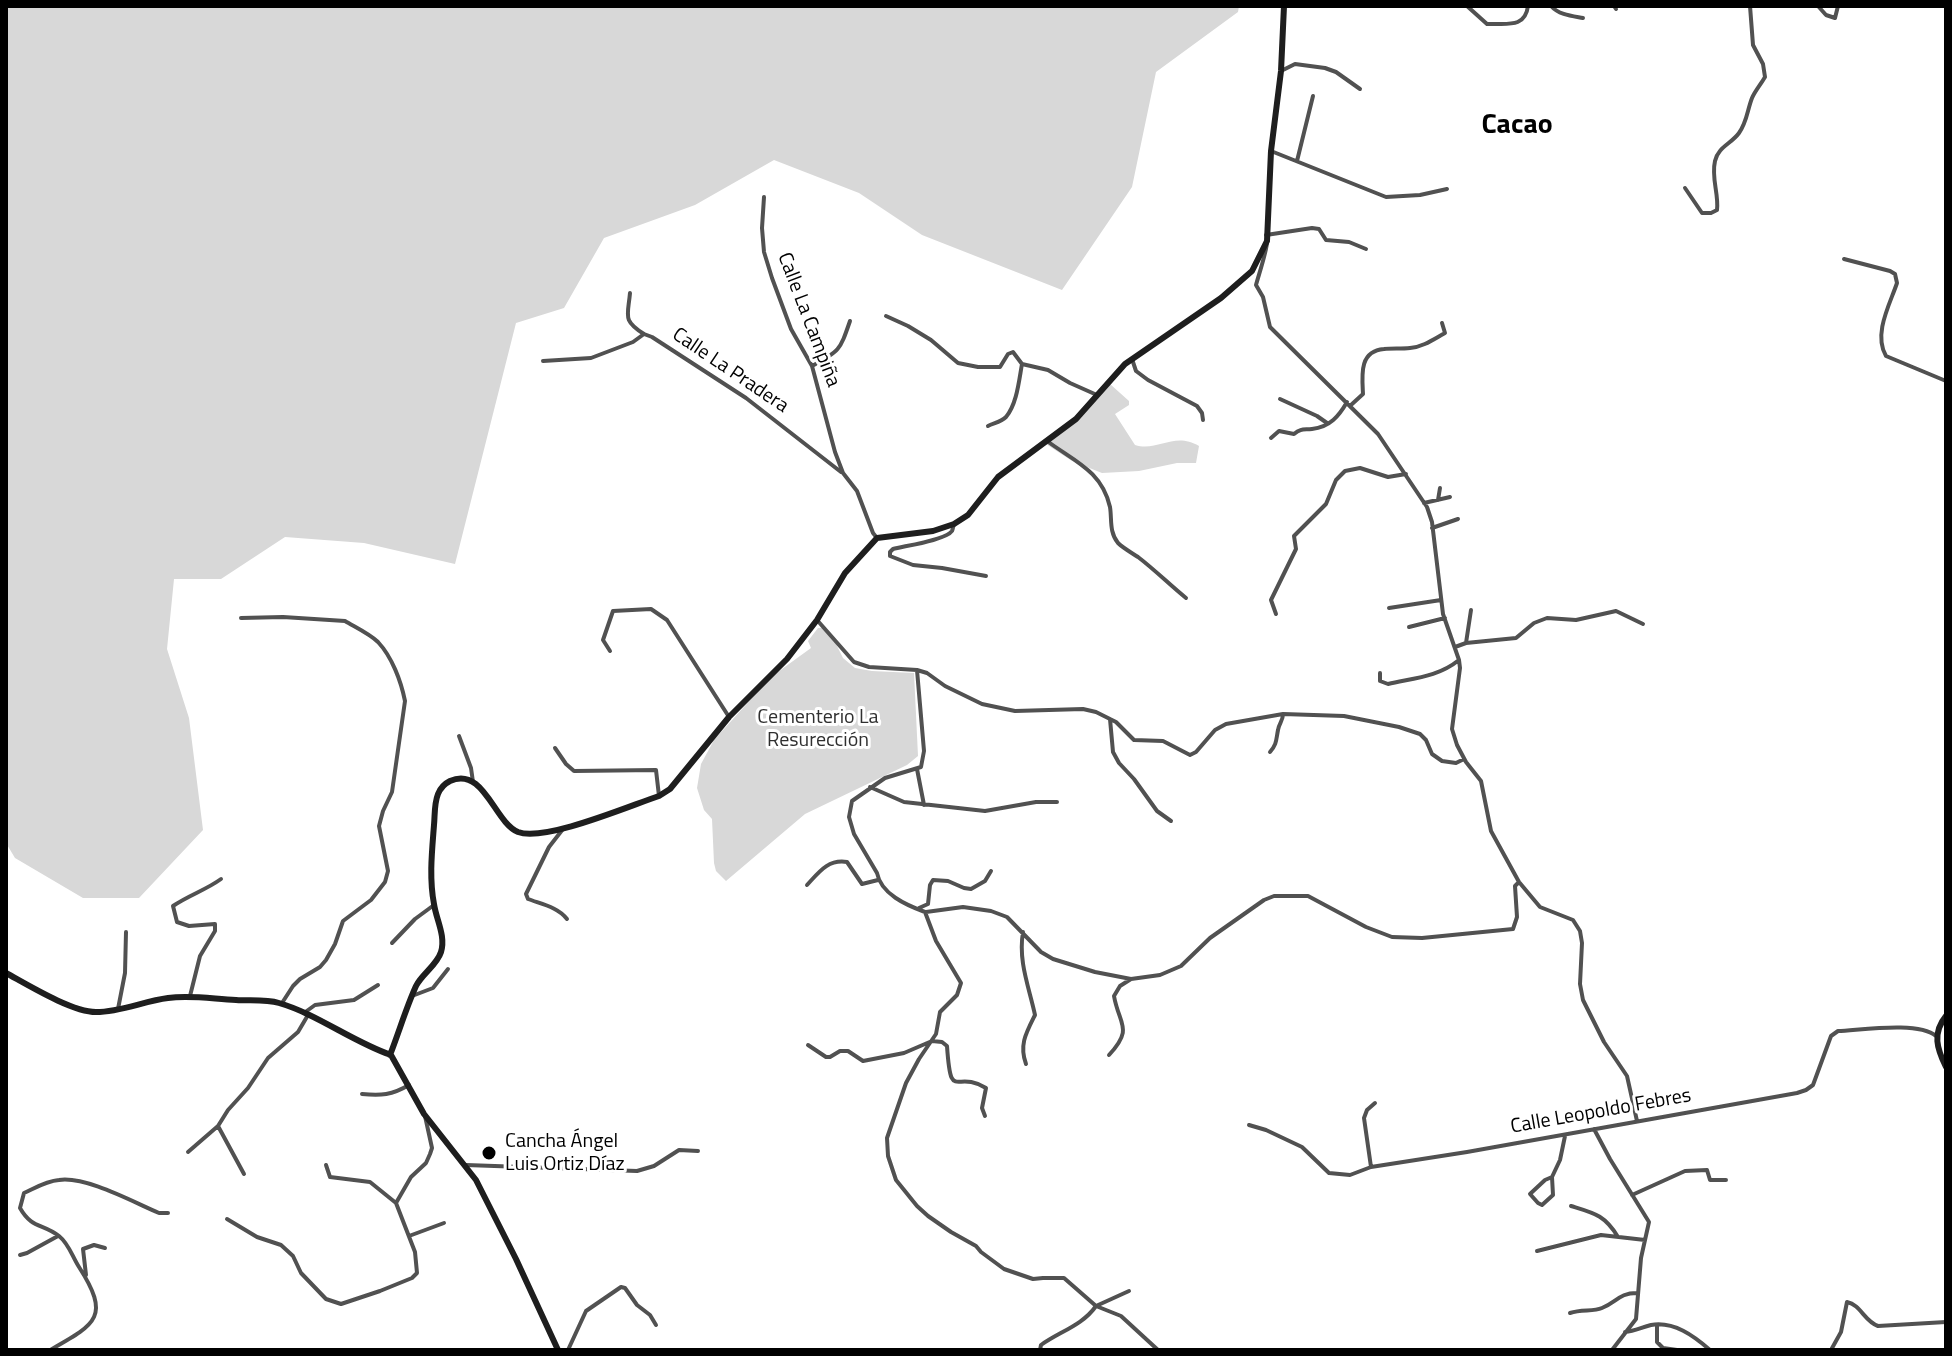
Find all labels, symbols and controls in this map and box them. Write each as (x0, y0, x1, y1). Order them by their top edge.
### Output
district label: Cacao (1481, 109, 1553, 143)
street label: Calle La Campiña (771, 249, 845, 391)
street label: Calle La Pradera (667, 323, 793, 419)
park label: Cementerio La Resurección (757, 706, 879, 753)
street label: Calle Leopoldo Febres (1509, 1084, 1693, 1140)
place label: Cancha Ángel Luis Ortiz Díaz (505, 1130, 625, 1177)
marker: Cancha Ángel Luis Ortiz Díaz (480, 1144, 498, 1162)

